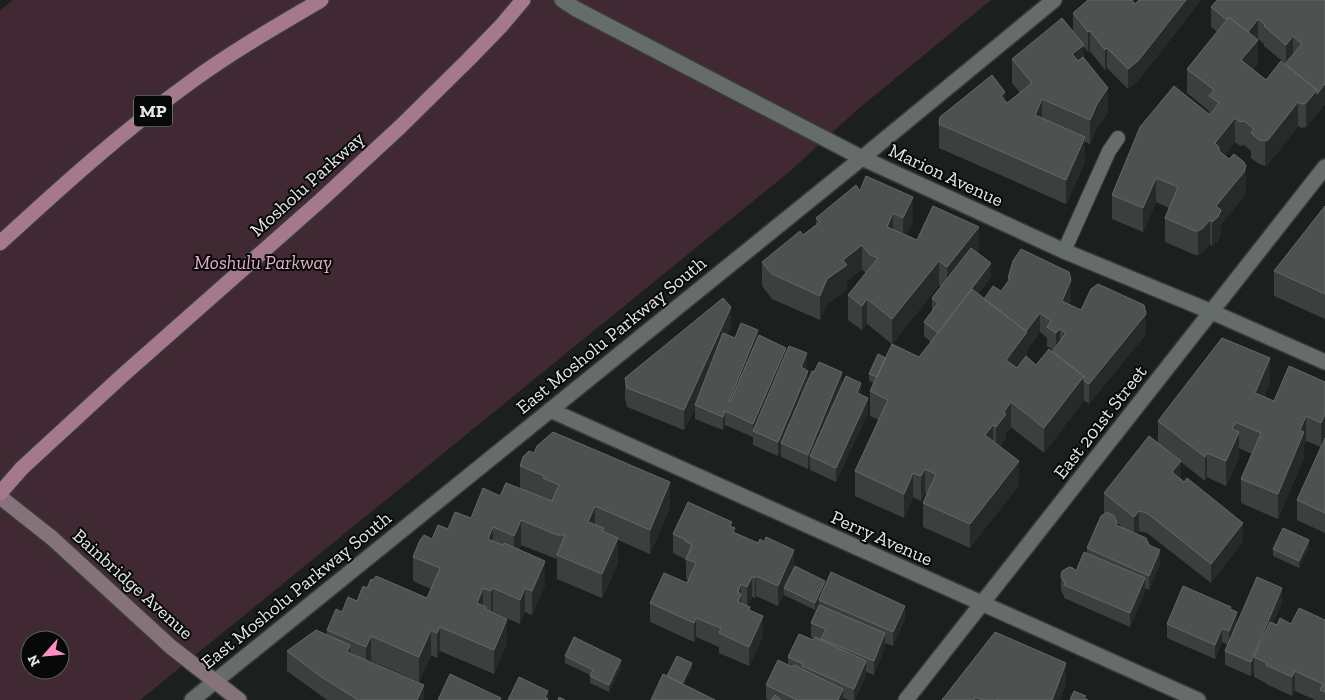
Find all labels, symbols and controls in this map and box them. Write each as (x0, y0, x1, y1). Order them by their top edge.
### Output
road number: MP (134, 95, 172, 126)
street label: Mosholu Parkway (245, 127, 369, 241)
street label: Marion Avenue (885, 138, 1007, 212)
park label: Moshulu Parkway (194, 251, 332, 274)
street label: East Mosholu Parkway South (511, 251, 711, 419)
street label: East 201st Street (1049, 361, 1151, 483)
street label: Perry Avenue (828, 505, 936, 571)
street label: East Mosholu Parkway South (196, 506, 396, 674)
street label: Bainbridge Avenue (68, 524, 198, 644)
north arrow (20, 630, 70, 680)
text: N (24, 652, 44, 669)

